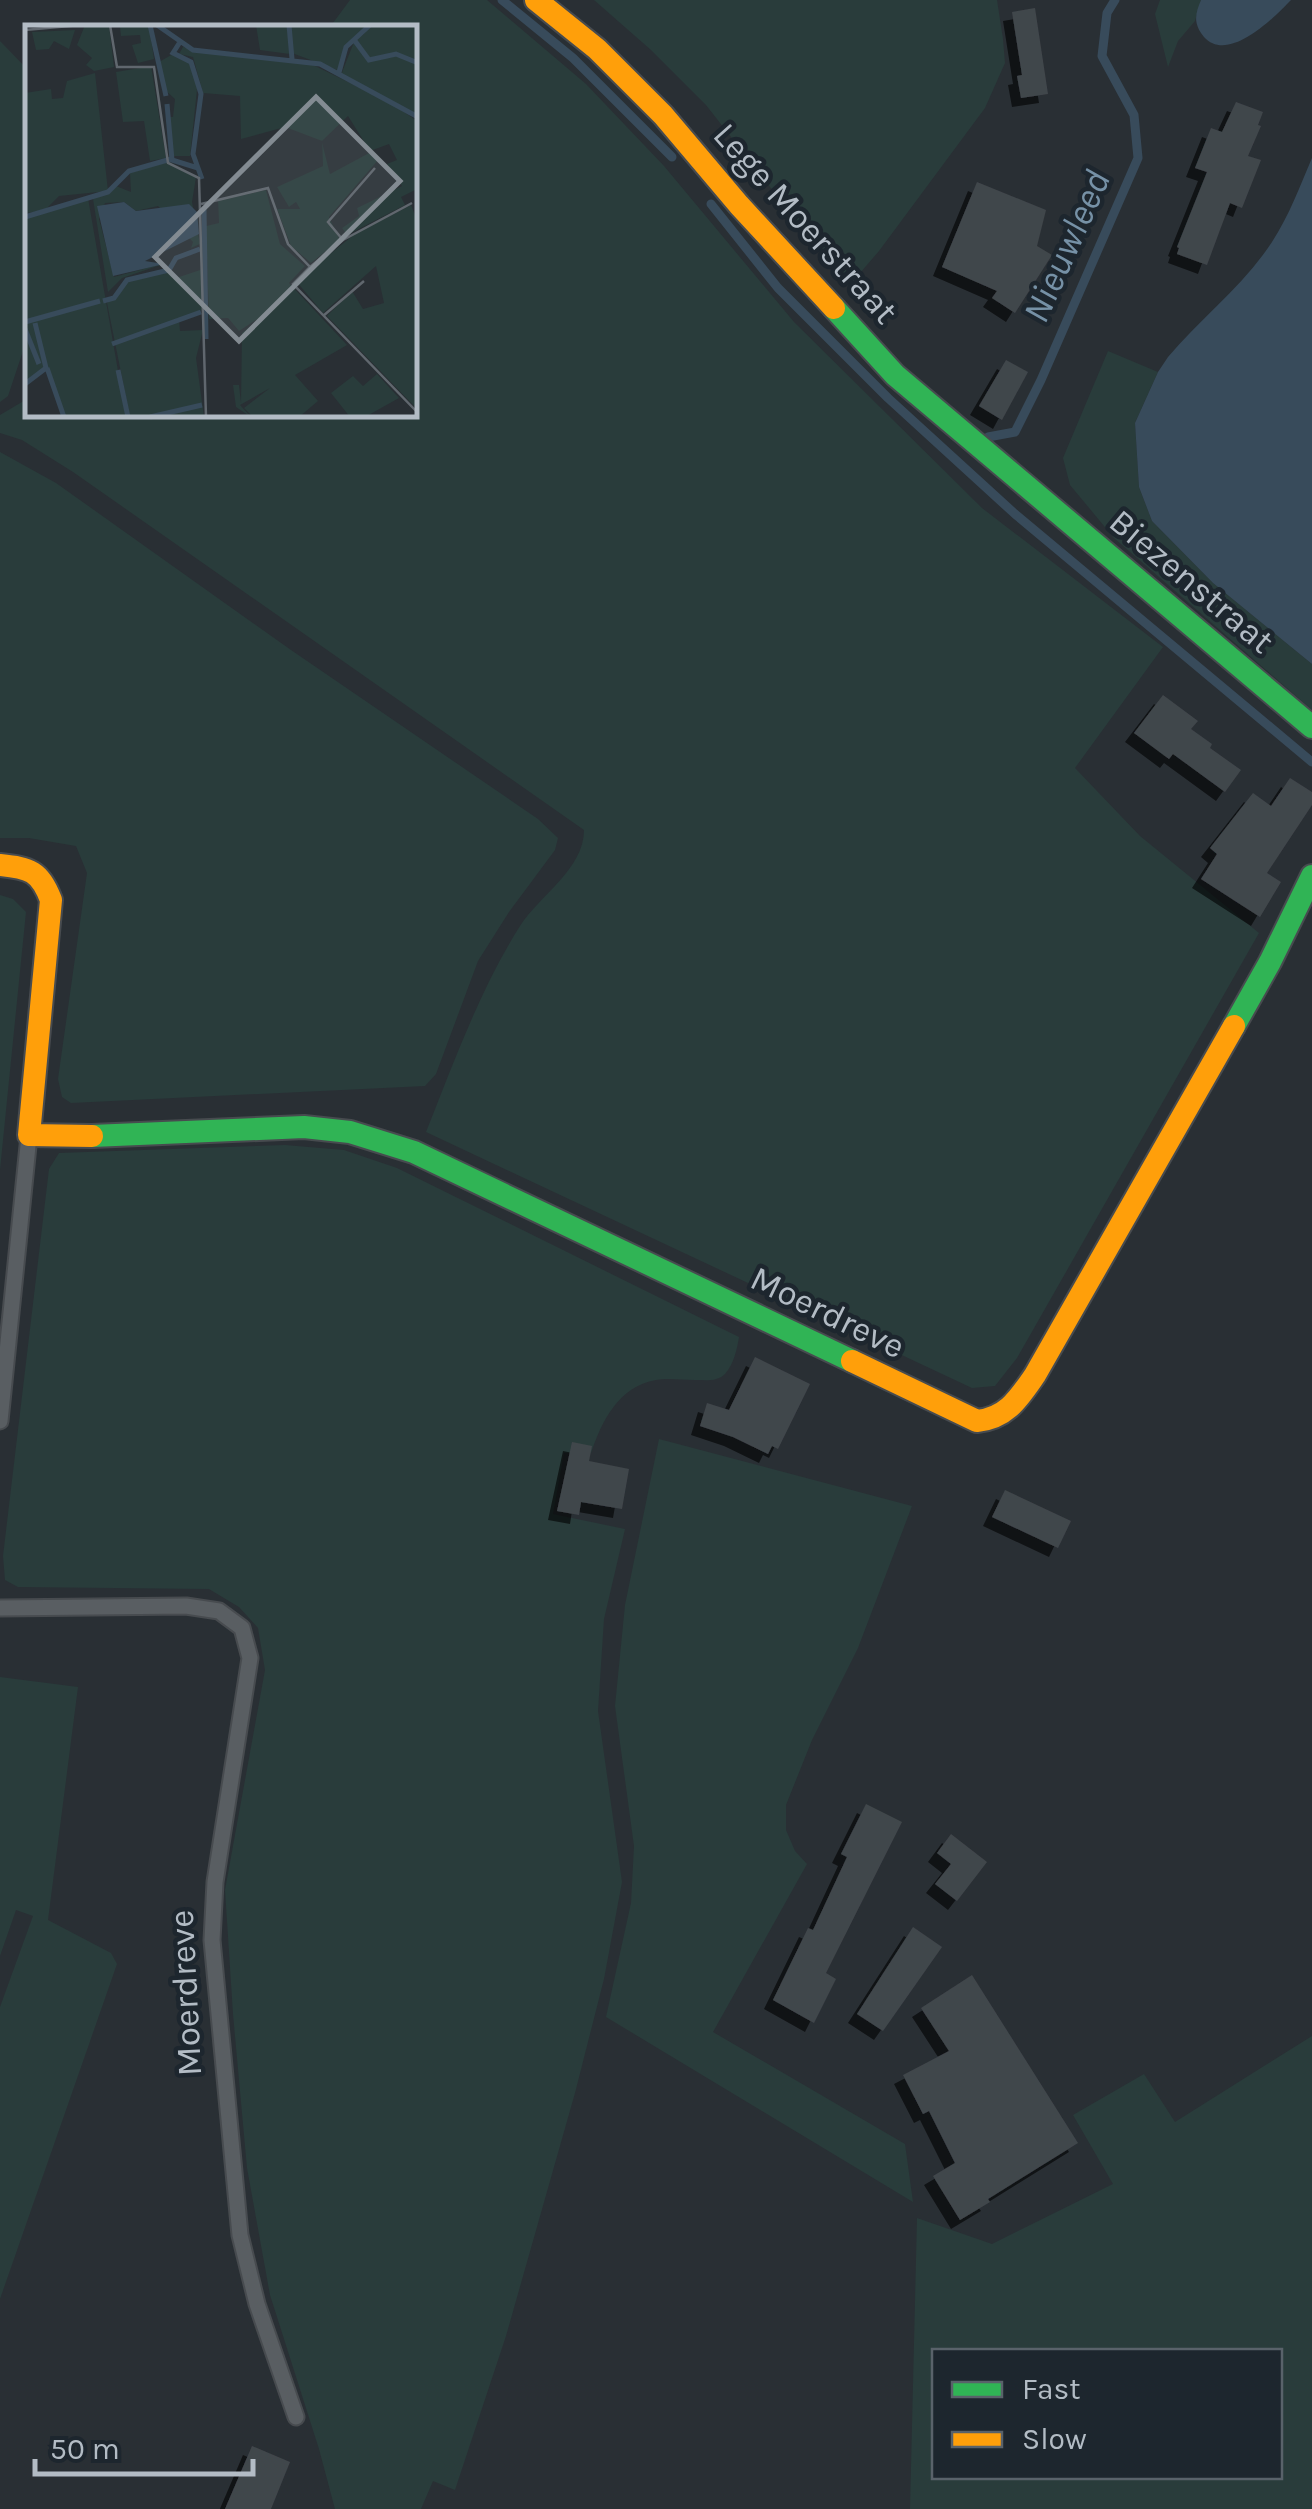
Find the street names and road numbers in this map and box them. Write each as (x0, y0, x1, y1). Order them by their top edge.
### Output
street label: Lege Moerstraat (705, 115, 906, 332)
street label: Biezenstraat (1101, 501, 1282, 662)
street label: Moerdreve (744, 1258, 912, 1367)
street label: Moerdreve (161, 1909, 210, 2077)

